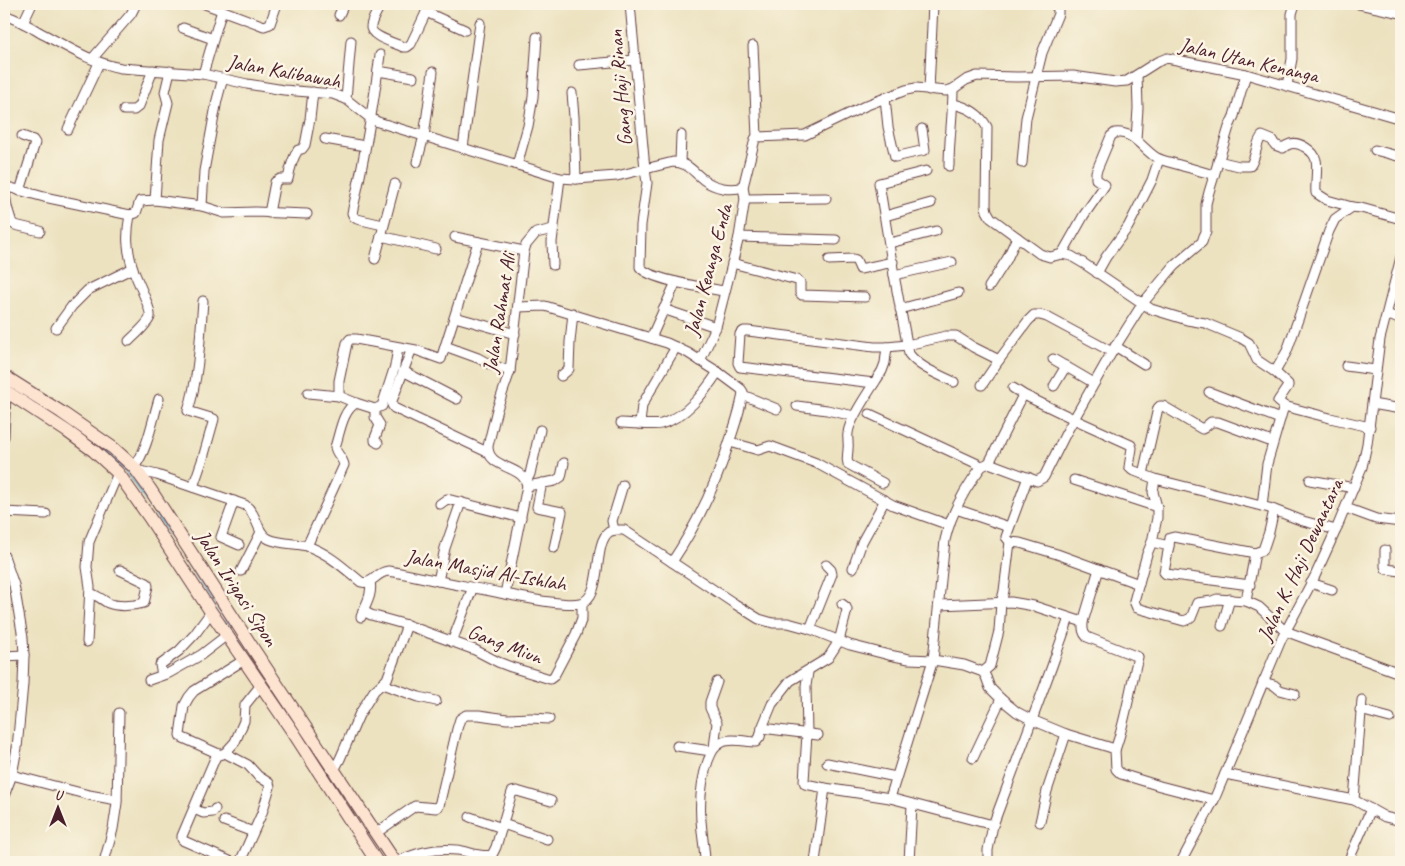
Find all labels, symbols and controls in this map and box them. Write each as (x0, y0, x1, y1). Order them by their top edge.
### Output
street label: Gang Haji Rinan (602, 28, 638, 147)
street label: Jalan Utan Kenanga (1176, 31, 1323, 89)
street label: Jalan Kalibawah (224, 48, 343, 94)
street label: Jalan Keanga Enda (678, 199, 739, 340)
street label: Jalan Rahmat Ali (477, 248, 522, 376)
street label: Jalan K. Haji Dewantara (1251, 473, 1350, 646)
street label: Jalan Irigasi Sipon (189, 524, 285, 652)
street label: Jalan Masjid Al-Ishlah (403, 543, 570, 597)
street label: Gang Miun (464, 618, 547, 671)
north arrow (32, 784, 82, 834)
text: U (55, 787, 65, 804)

